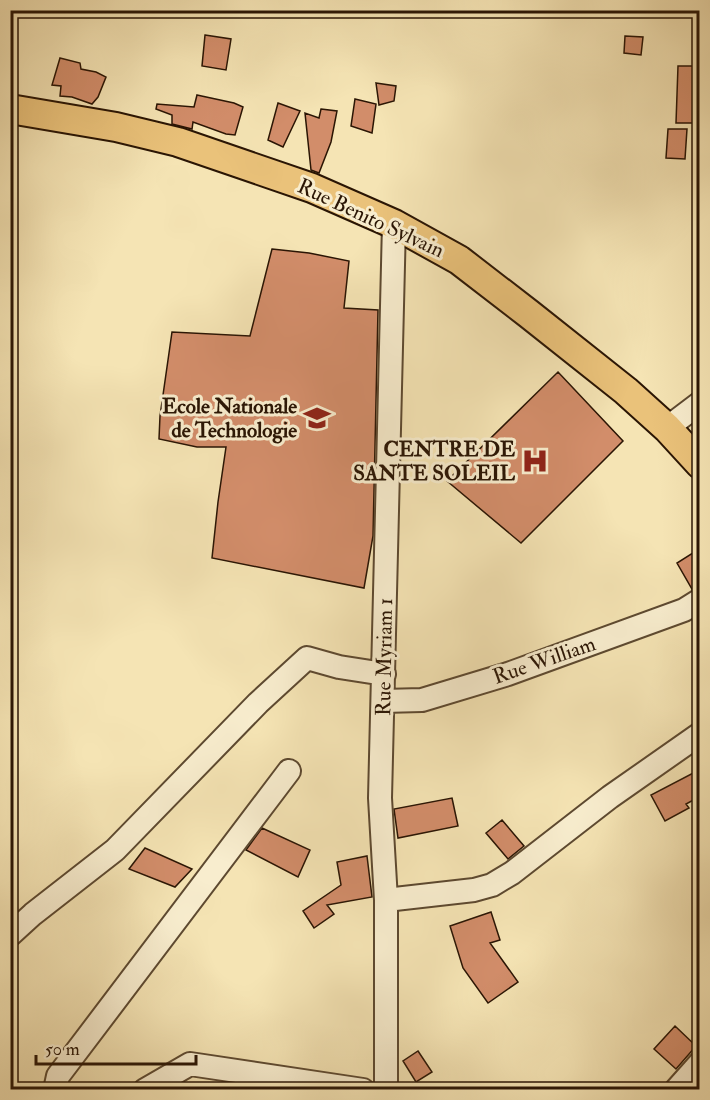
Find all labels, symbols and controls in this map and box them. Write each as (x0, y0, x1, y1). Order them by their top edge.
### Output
street label: Rue Benito Sylvain (293, 173, 449, 264)
place label: Ecole Nationale de Technologie (162, 393, 297, 444)
school or university icon: Ecole Nationale de Technologie (302, 403, 332, 433)
place label: CENTRE DE SANTE SOLEIL (353, 436, 516, 487)
hospital icon: CENTRE DE SANTE SOLEIL (520, 446, 550, 476)
street label: Rue Myriam 1 (370, 598, 399, 716)
street label: Rue William (489, 630, 599, 691)
scale bar (36, 1028, 196, 1066)
text: 50 m (45, 1038, 80, 1061)

